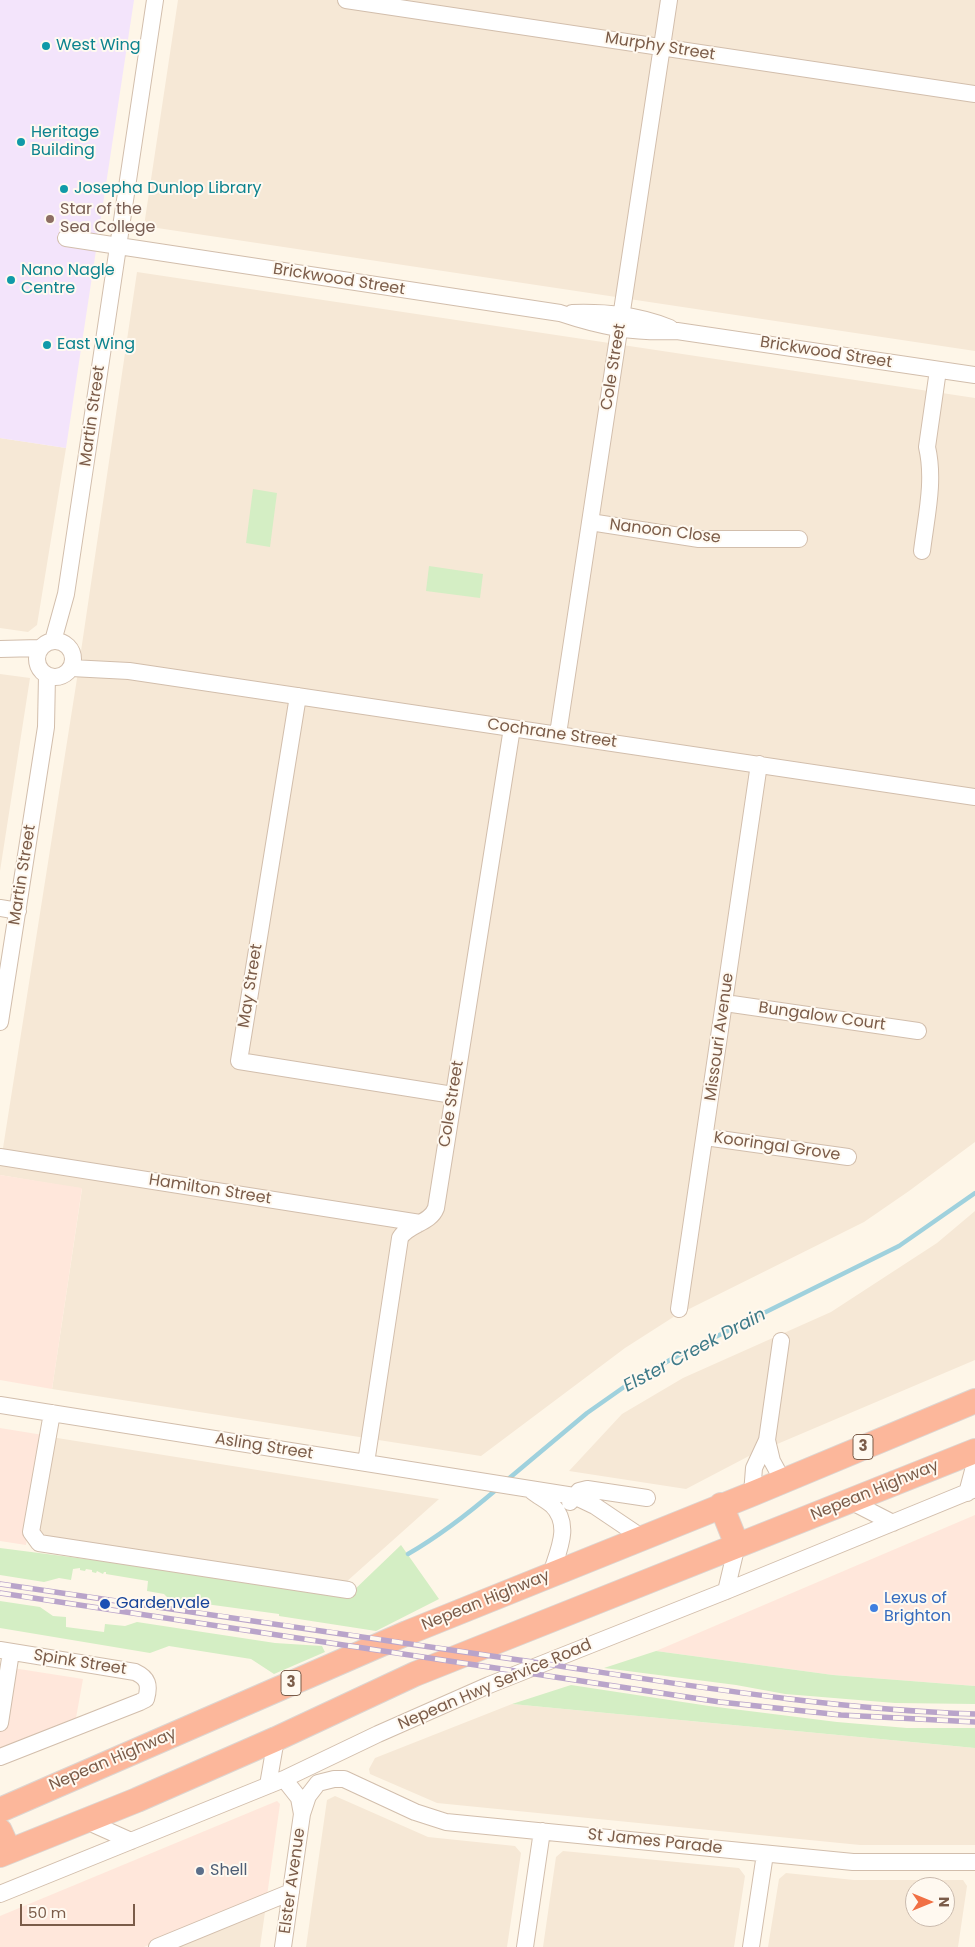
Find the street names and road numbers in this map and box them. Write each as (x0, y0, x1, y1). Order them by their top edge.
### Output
street label: Murphy Street (604, 29, 716, 65)
street label: Brickwood Street (272, 260, 406, 300)
street label: Cole Street (598, 322, 630, 412)
street label: Brickwood Street (759, 333, 893, 373)
street label: Martin Street (76, 364, 110, 468)
street label: Nanoon Close (608, 516, 722, 548)
street label: Cochrane Street (486, 715, 618, 753)
street label: Martin Street (6, 823, 40, 927)
street label: May Street (235, 943, 267, 1029)
street label: Missouri Avenue (702, 972, 738, 1102)
street label: Bungalow Court (757, 999, 887, 1035)
street label: Cole Street (436, 1059, 468, 1149)
street label: Kooringal Grove (712, 1129, 842, 1165)
street label: Hamilton Street (147, 1171, 273, 1209)
street label: Asling Street (214, 1430, 314, 1464)
road number: 3 (853, 1434, 873, 1460)
street label: Nepean Highway (808, 1457, 942, 1525)
street label: Nepean Highway (419, 1567, 553, 1635)
street label: Nepean Hwy Service Road (395, 1635, 595, 1735)
street label: Spink Street (32, 1646, 128, 1680)
road number: 3 (281, 1670, 301, 1696)
street label: Nepean Highway (47, 1725, 179, 1795)
street label: St James Parade (587, 1825, 723, 1859)
street label: Elster Avenue (276, 1827, 310, 1935)

